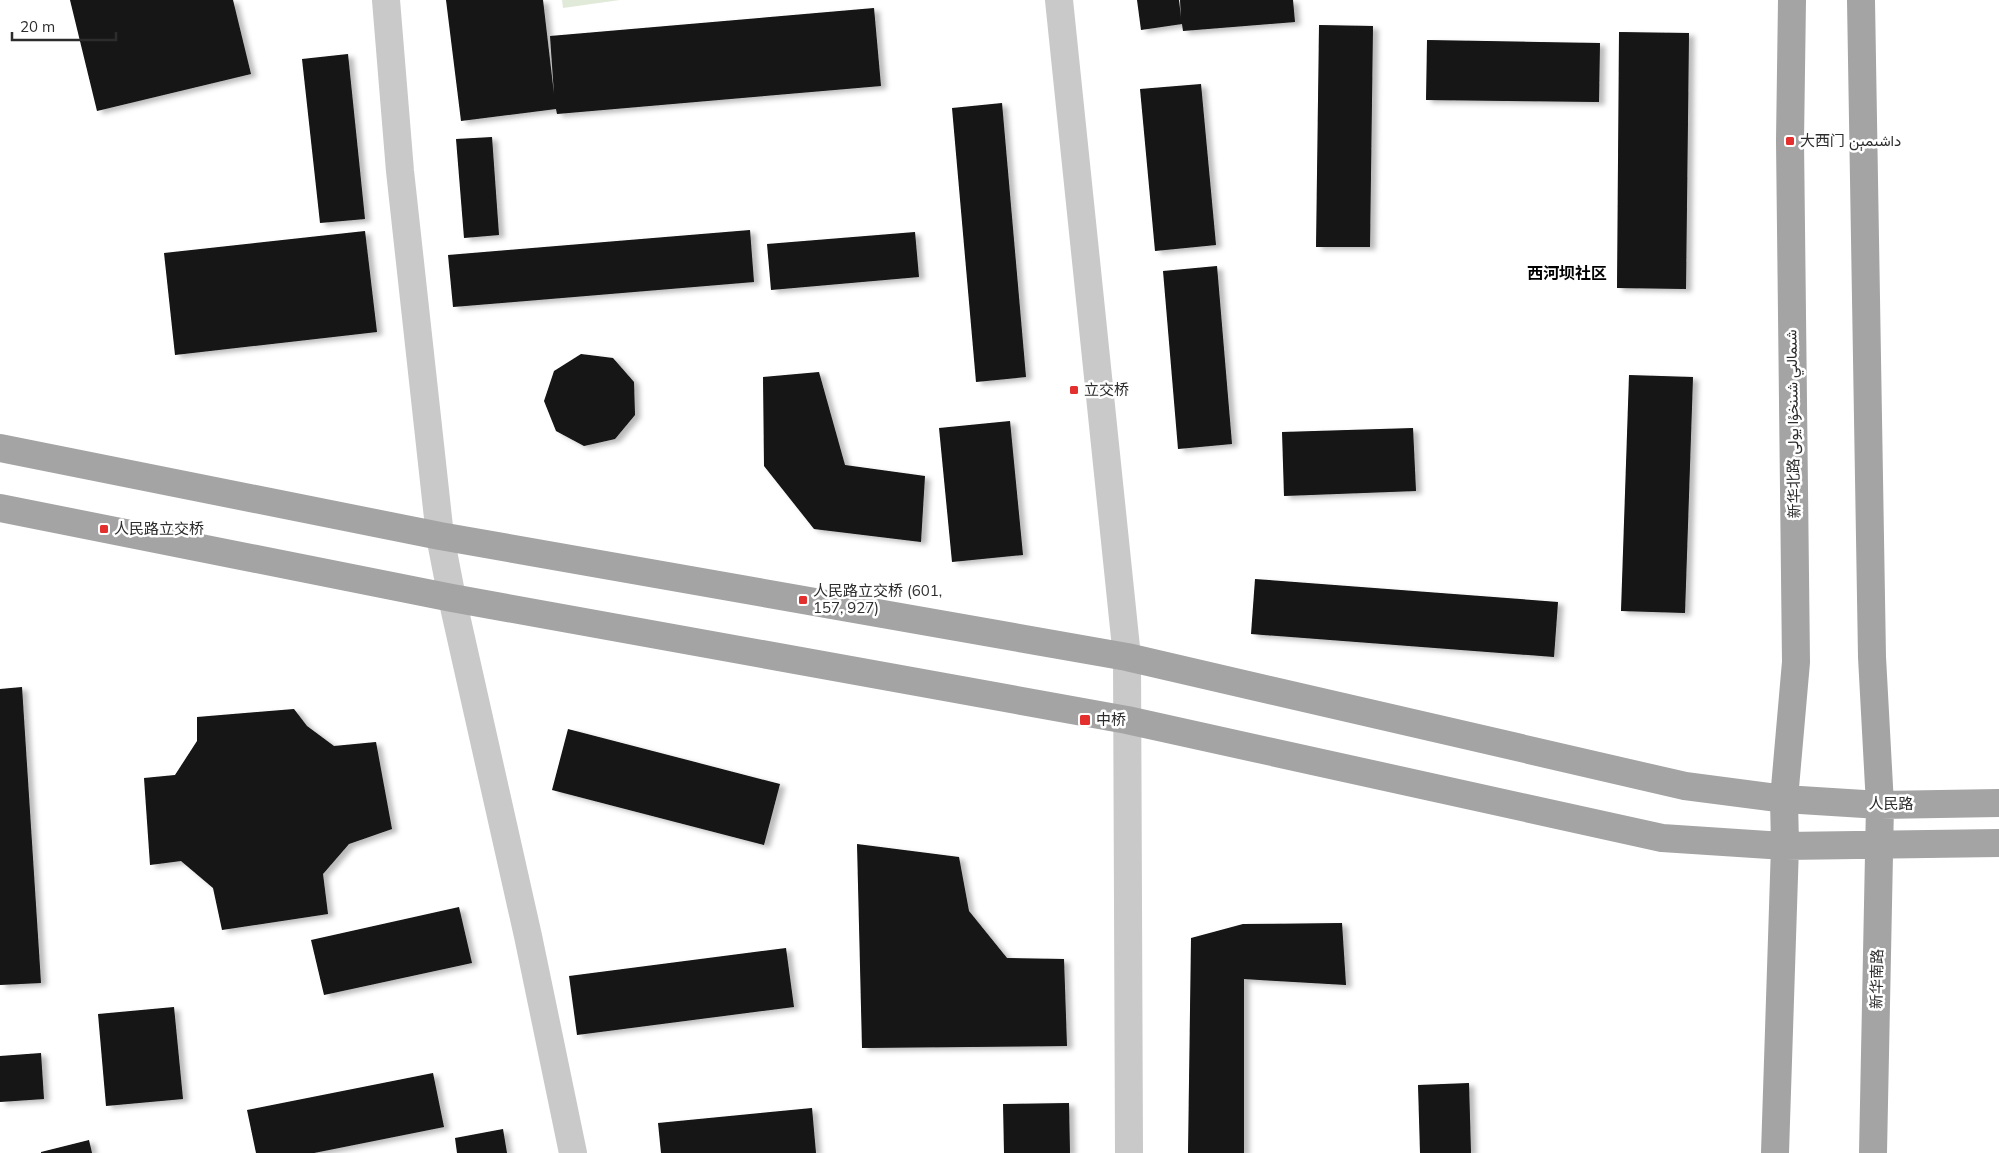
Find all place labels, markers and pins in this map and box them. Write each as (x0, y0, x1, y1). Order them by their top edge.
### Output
place label: 大西门 داشىمېن (1800, 131, 1901, 152)
marker: 大西门 داشىمېن (1784, 135, 1796, 147)
place label: 立交桥 (1084, 380, 1129, 399)
marker: 立交桥 (1068, 384, 1080, 396)
place label: 人民路立交桥 (114, 519, 204, 538)
marker: 人民路立交桥 (98, 523, 110, 535)
place label: 人民路立交桥 (601, 157, 927) (813, 581, 942, 617)
marker: 人民路立交桥 (601, 157, 927) (797, 594, 809, 606)
place label: 中桥 (1096, 710, 1126, 729)
marker: 中桥 (1078, 713, 1092, 727)

